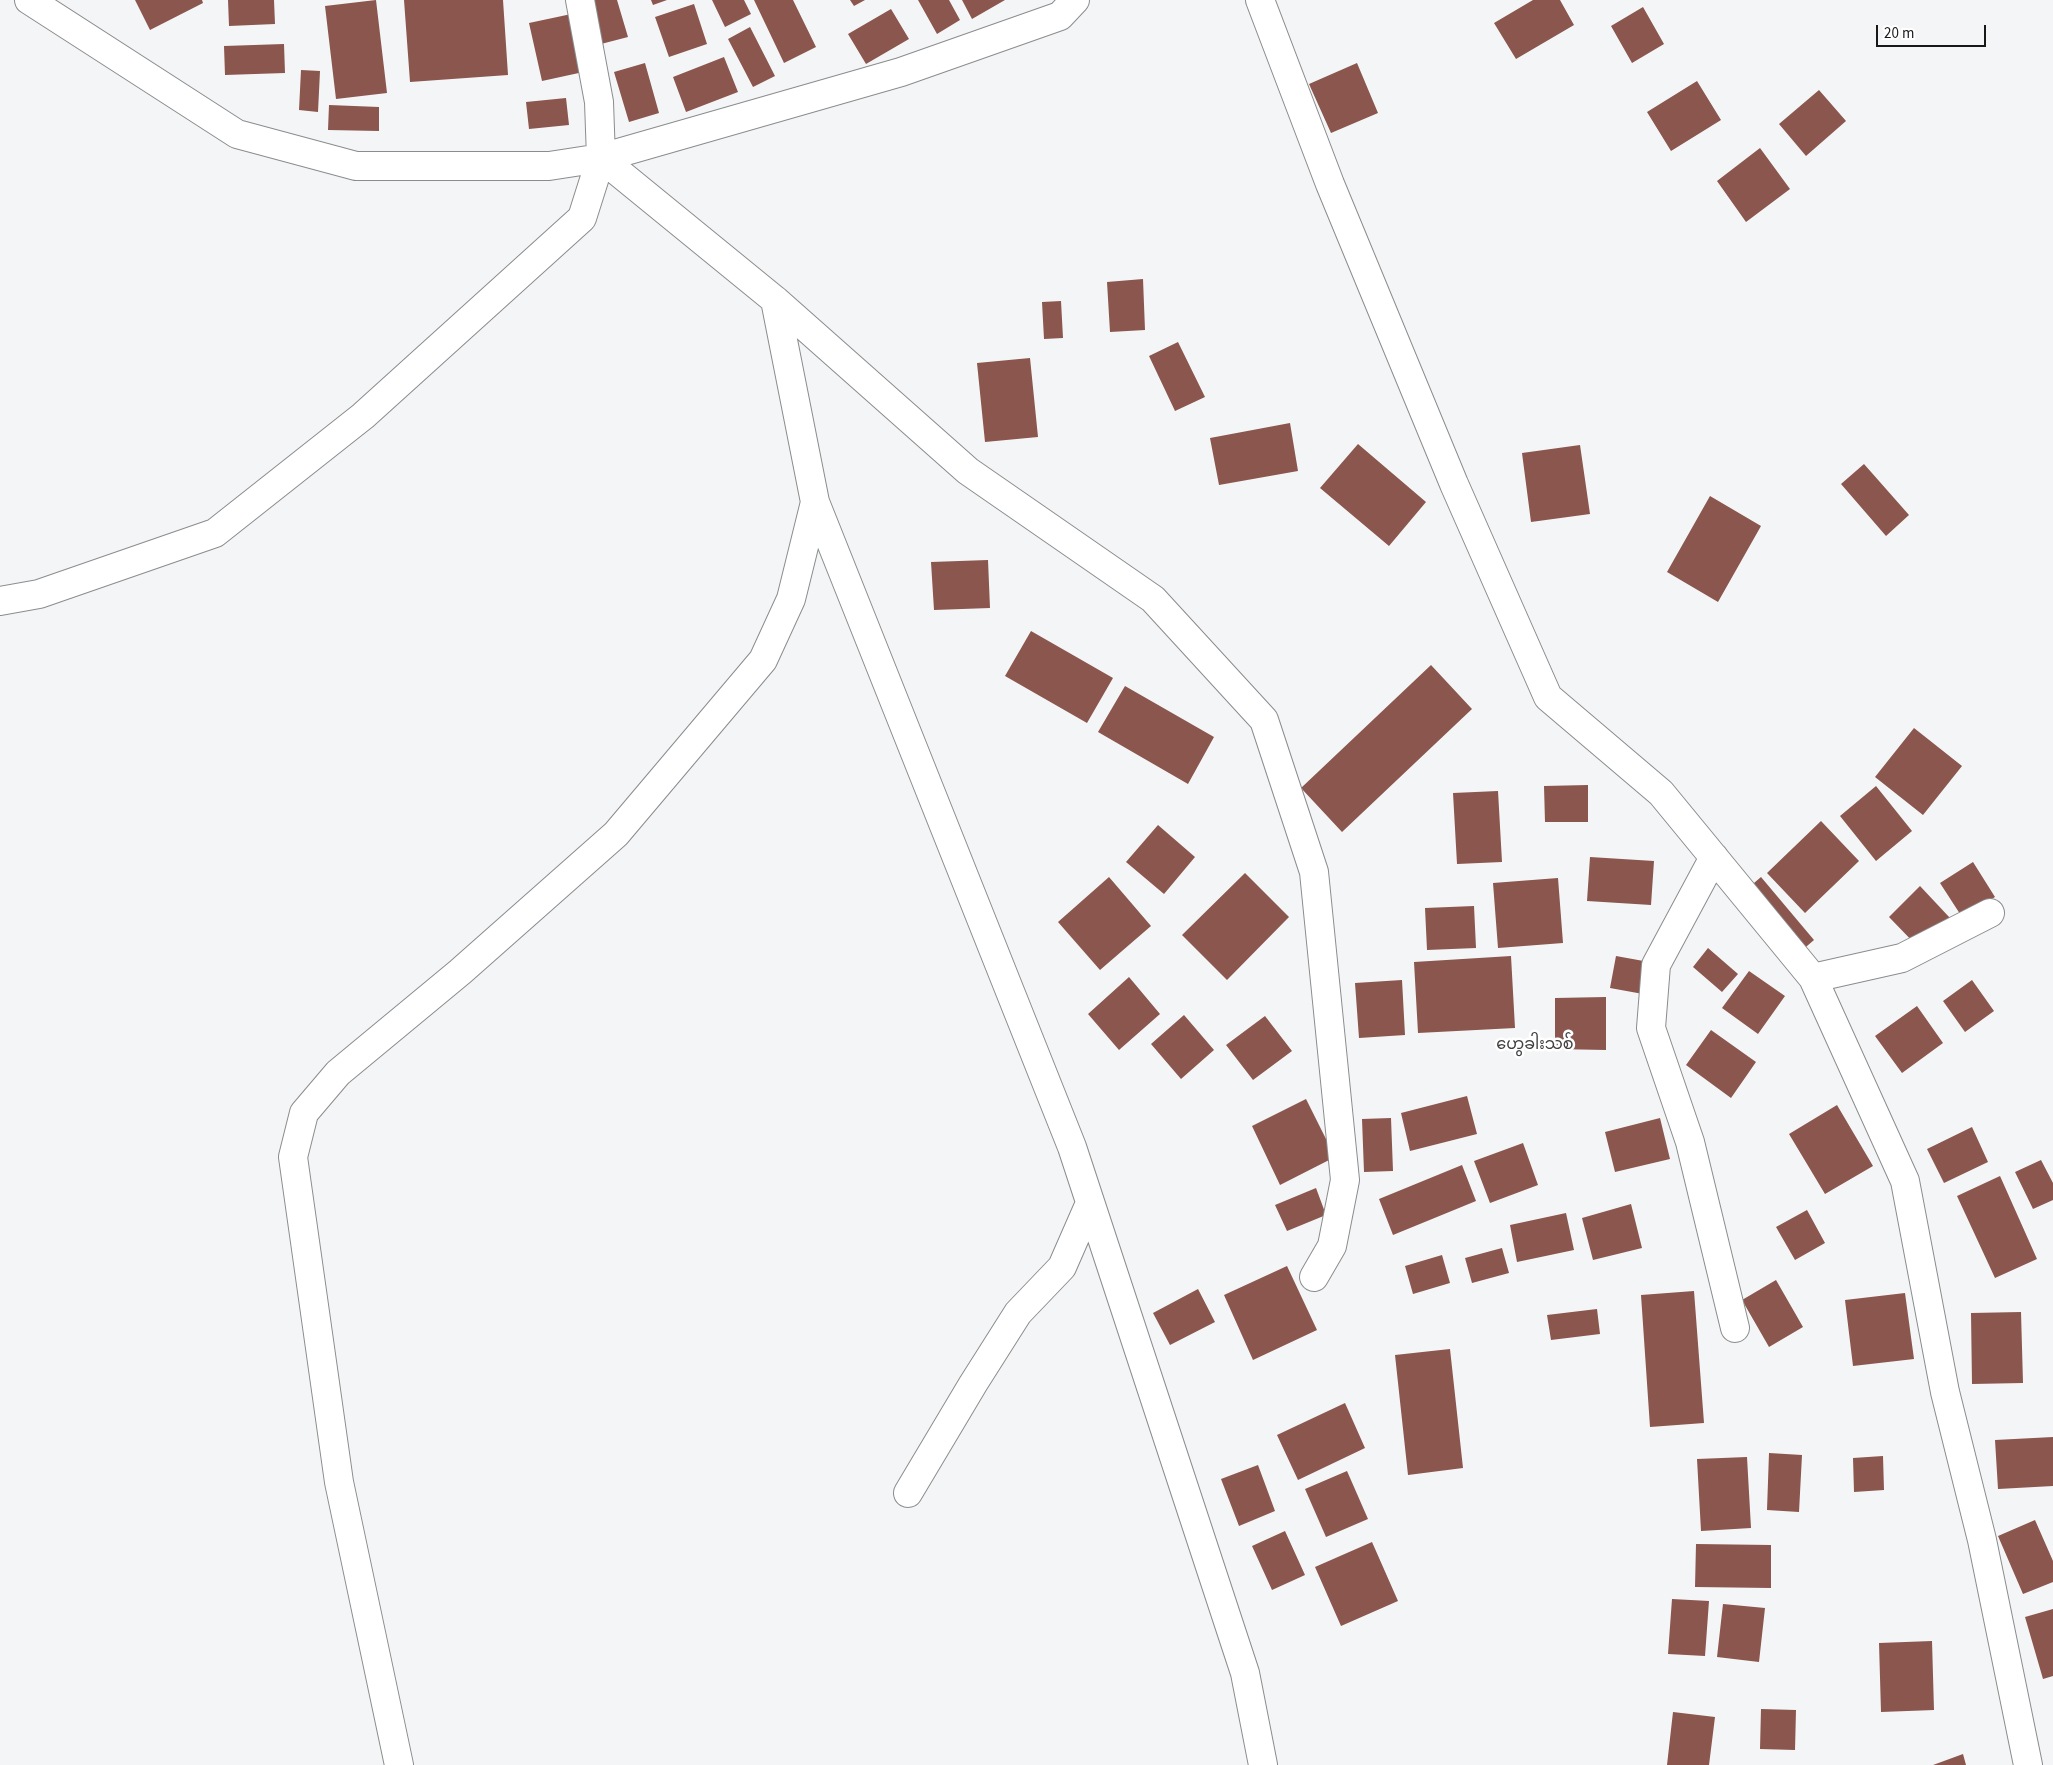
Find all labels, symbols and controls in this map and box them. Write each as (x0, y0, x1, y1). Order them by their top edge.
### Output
scale bar (1878, 15, 1988, 47)
text: 20 m (1884, 23, 1914, 44)
district label: ဟွေခါးသစ် (1496, 1035, 1574, 1055)

